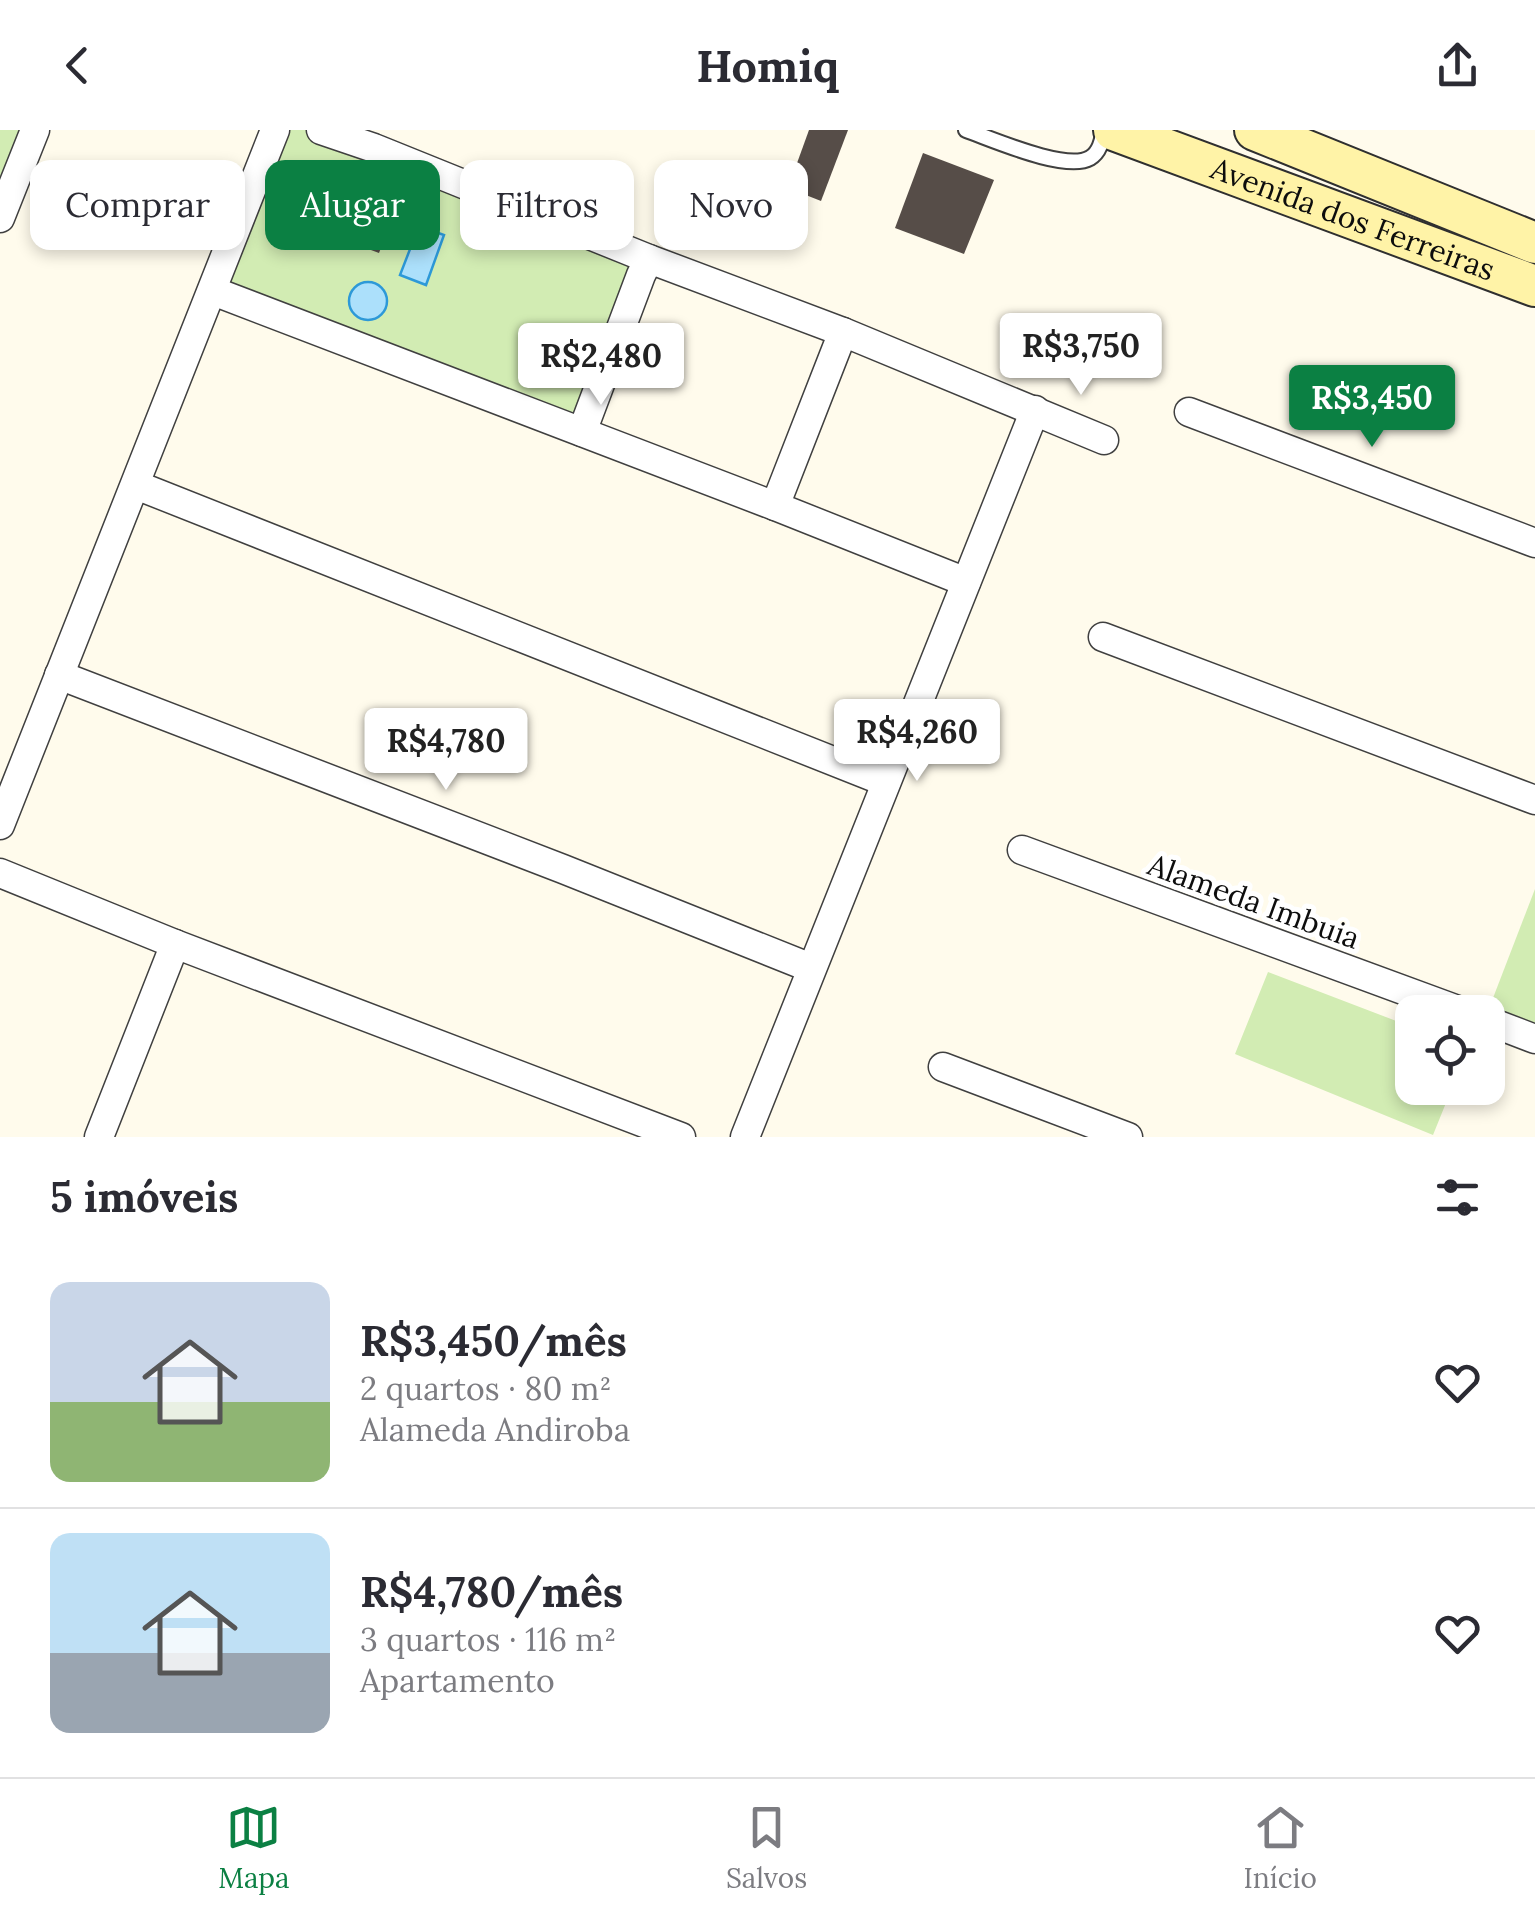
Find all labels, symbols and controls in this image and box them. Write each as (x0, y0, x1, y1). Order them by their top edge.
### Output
text: Homiq (696, 37, 839, 94)
icon: back (50, 38, 105, 93)
icon: share (1430, 38, 1485, 93)
street label: Avenida dos Ferreiras (1205, 148, 1500, 288)
chip: Comprar (30, 160, 245, 250)
chip: Alugar (265, 160, 440, 250)
chip: Filtros (460, 160, 634, 250)
chip: Novo (654, 160, 808, 250)
pin: R$3,750 (989, 313, 1173, 398)
pin: R$2,480 (509, 323, 693, 408)
text: R$3,750 (1022, 325, 1140, 366)
text: R$2,480 (540, 335, 662, 376)
pin: R$3,450 (1280, 365, 1464, 450)
text: R$3,450 (1311, 377, 1433, 418)
pin: R$4,260 (825, 699, 1009, 784)
pin: R$4,780 (354, 708, 538, 793)
text: R$4,260 (856, 711, 978, 752)
text: R$4,780 (386, 720, 506, 761)
street label: Alameda Imbuia (1142, 845, 1365, 957)
map controls (1395, 995, 1505, 1105)
button: locate (1395, 995, 1505, 1105)
text: 5 imóveis (50, 1170, 238, 1224)
icon: filters (1430, 1170, 1485, 1225)
text: R$3,450/mês (360, 1314, 627, 1368)
icon: home (130, 1322, 250, 1442)
icon: heart (1430, 1355, 1485, 1410)
text: 2 quartos · 80 m² (360, 1368, 612, 1409)
text: Alameda Andiroba (360, 1409, 630, 1450)
text: R$4,780/mês (360, 1565, 623, 1619)
icon: home (130, 1573, 250, 1693)
icon: heart (1430, 1606, 1485, 1661)
text: 3 quartos · 116 m² (360, 1619, 616, 1660)
text: Apartamento (360, 1660, 555, 1701)
tab: Mapa (218, 1800, 290, 1896)
tab: Salvos (726, 1800, 807, 1896)
tab: Início (1244, 1800, 1317, 1896)

